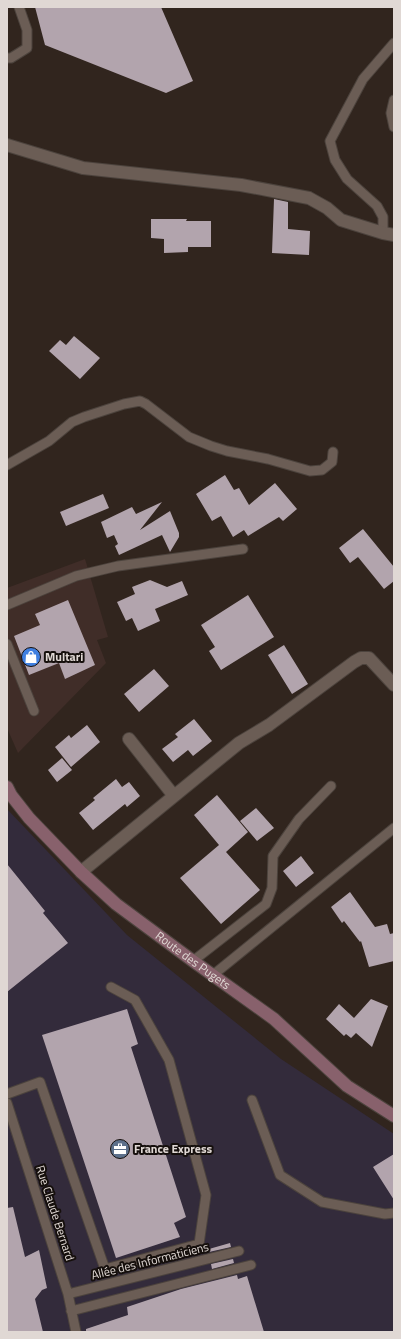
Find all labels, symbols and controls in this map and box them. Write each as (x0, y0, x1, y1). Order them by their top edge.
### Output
shop icon: Multari (20, 646, 42, 668)
place label: Multari (45, 647, 83, 666)
street label: Route des Pugets (152, 926, 235, 994)
office icon: France Express (109, 1138, 131, 1160)
place label: France Express (134, 1139, 213, 1158)
street label: Rue Claude Bernard (31, 1163, 80, 1263)
street label: Allée des Informaticiens (89, 1237, 211, 1284)

